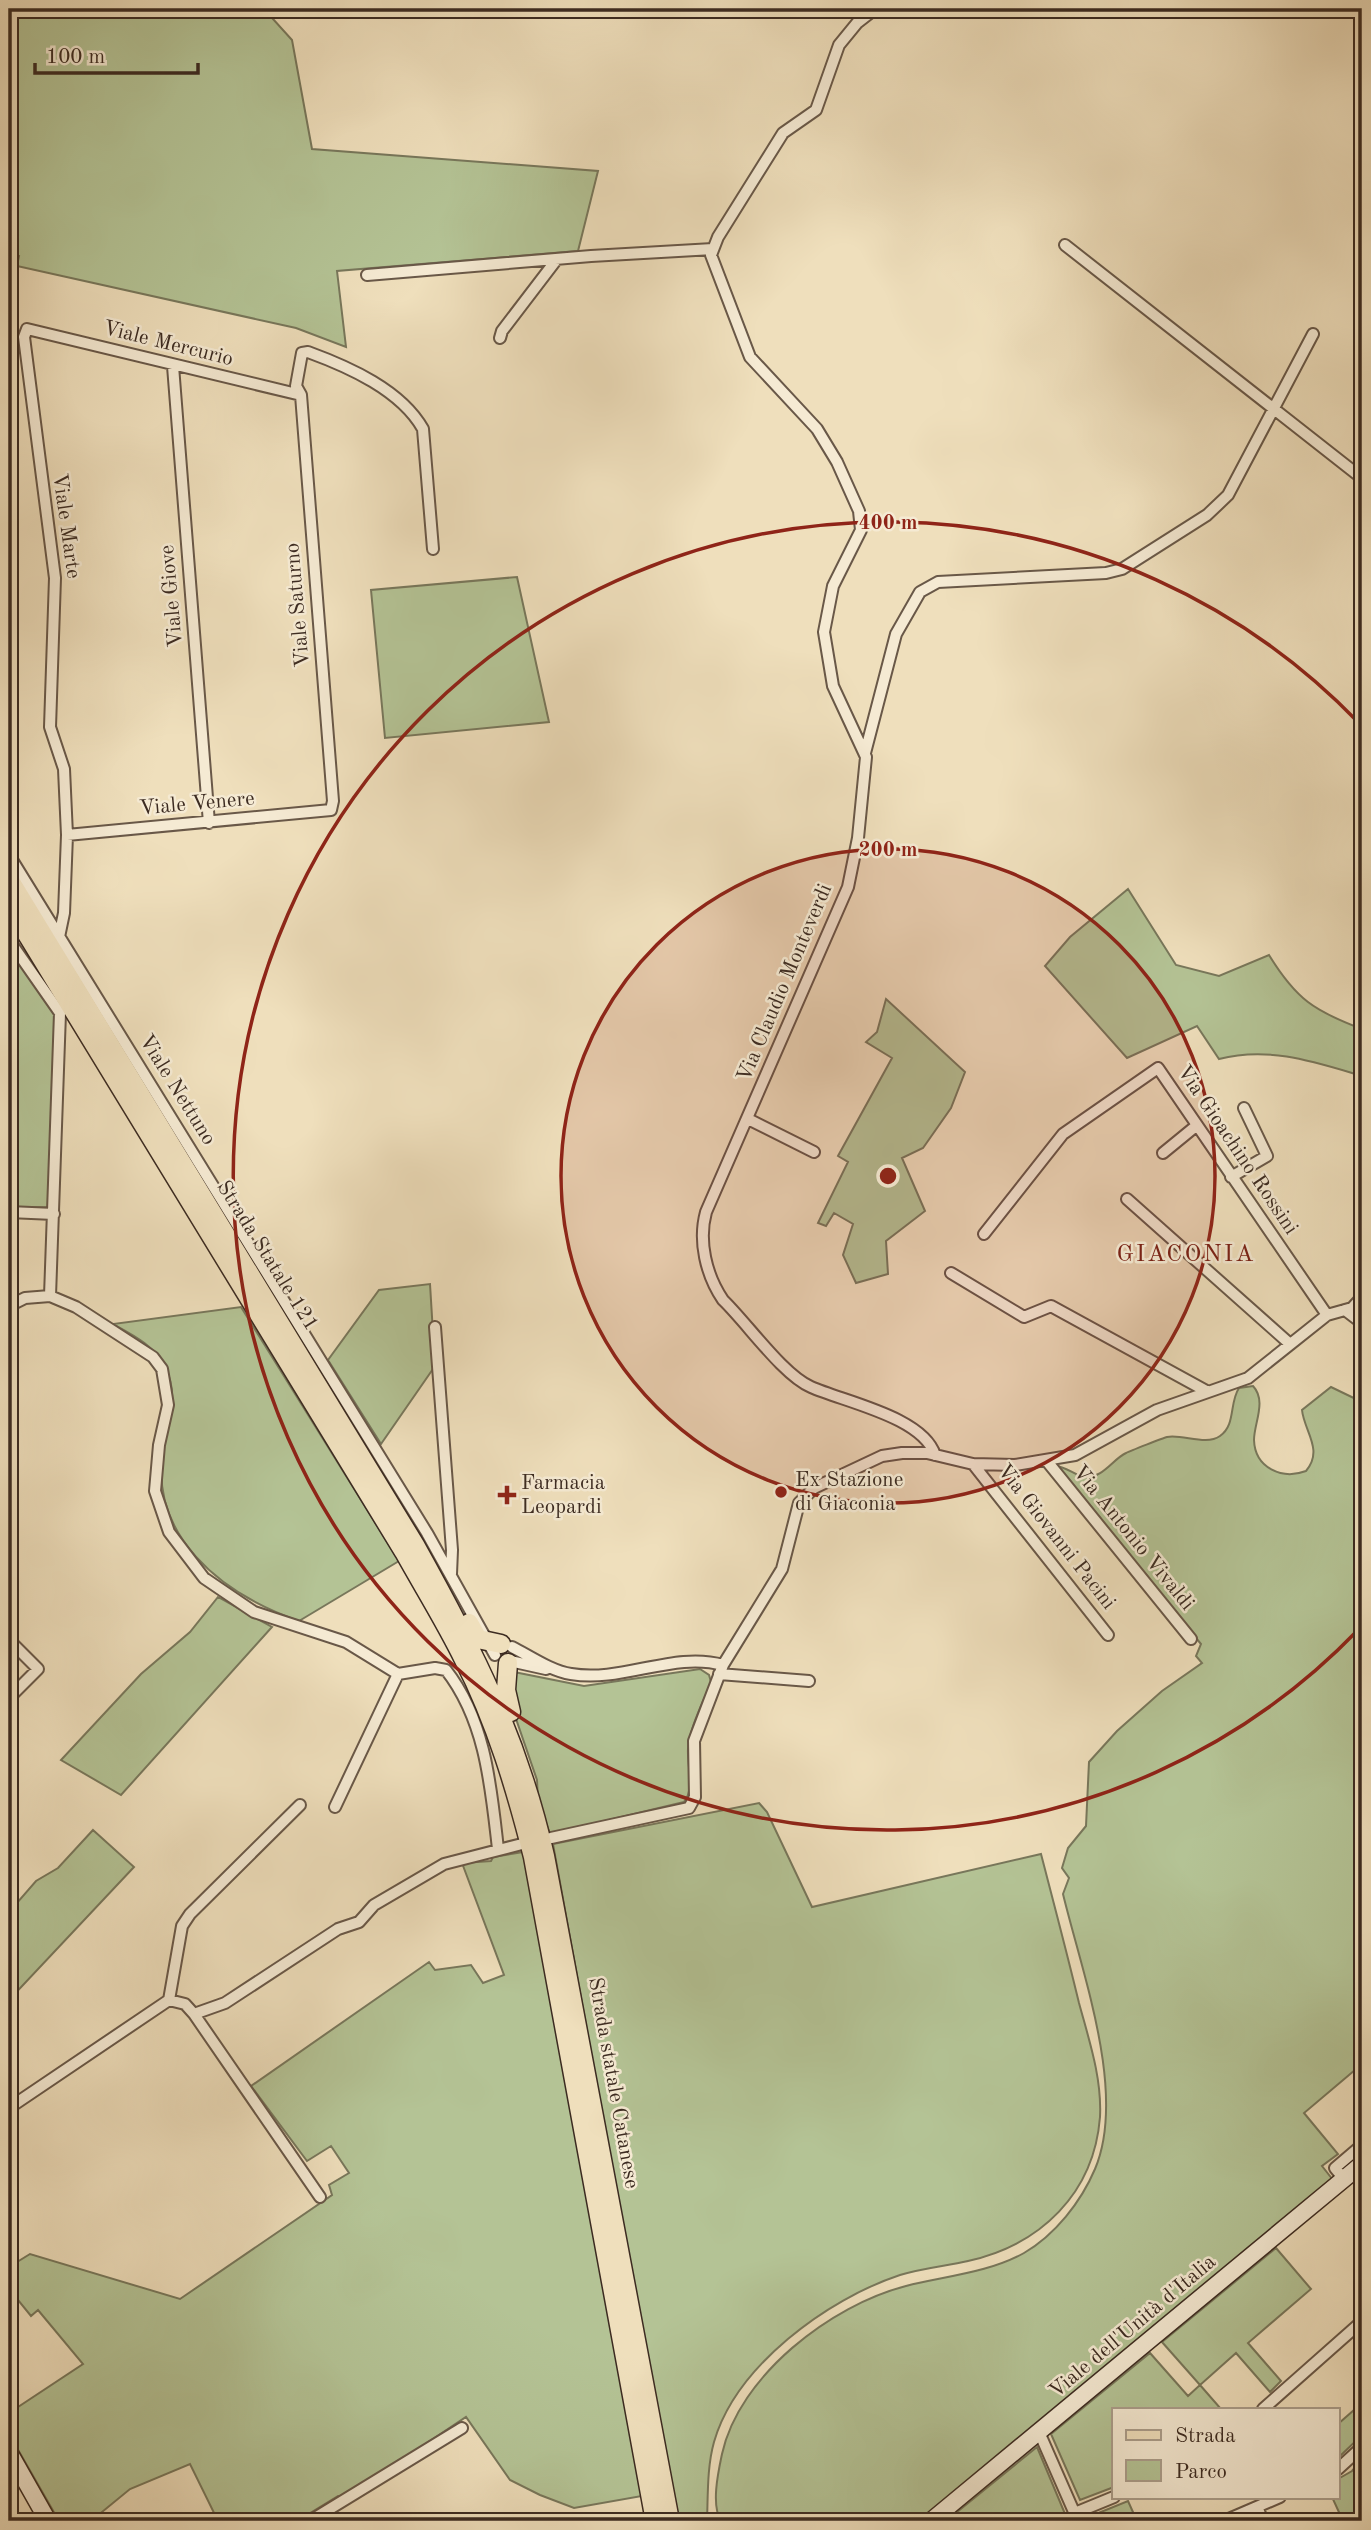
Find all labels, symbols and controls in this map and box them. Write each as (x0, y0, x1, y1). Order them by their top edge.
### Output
scale bar (35, 32, 198, 76)
text: 100 m (46, 47, 105, 68)
street label: Viale Mercurio (101, 318, 235, 370)
street label: Viale Marte (48, 472, 84, 580)
text: 400 m (858, 513, 918, 534)
street label: Viale Saturno (282, 542, 314, 668)
street label: Viale Giove (157, 544, 187, 648)
street label: Viale Venere (138, 788, 256, 820)
text: 200 m (858, 840, 918, 861)
street label: Via Claudio Monteverdi (734, 881, 836, 1085)
street label: Viale Nettuno (135, 1031, 219, 1149)
street label: Via Gioachino Rossini (1173, 1062, 1301, 1238)
centre of rings (876, 1164, 900, 1188)
street label: Strada Statale 121 (212, 1177, 322, 1335)
district label: GIACONIA (1116, 1243, 1256, 1267)
street label: Via Giovanni Pacini (993, 1460, 1119, 1614)
street label: Via Antonio Vivaldi (1068, 1462, 1198, 1614)
place label: Ex Stazione di Giaconia (795, 1470, 903, 1515)
place label: Farmacia Leopardi (521, 1473, 605, 1518)
marker: Ex Stazione di Giaconia (773, 1484, 789, 1500)
marker: Farmacia Leopardi (499, 1487, 515, 1503)
street label: Strada statale Catanese (584, 1976, 642, 2190)
street label: Viale dell'Unità d'Italia (1046, 2251, 1220, 2403)
legend (1112, 2408, 1340, 2498)
text: Strada (1175, 2426, 1236, 2447)
text: Parco (1175, 2462, 1227, 2483)

